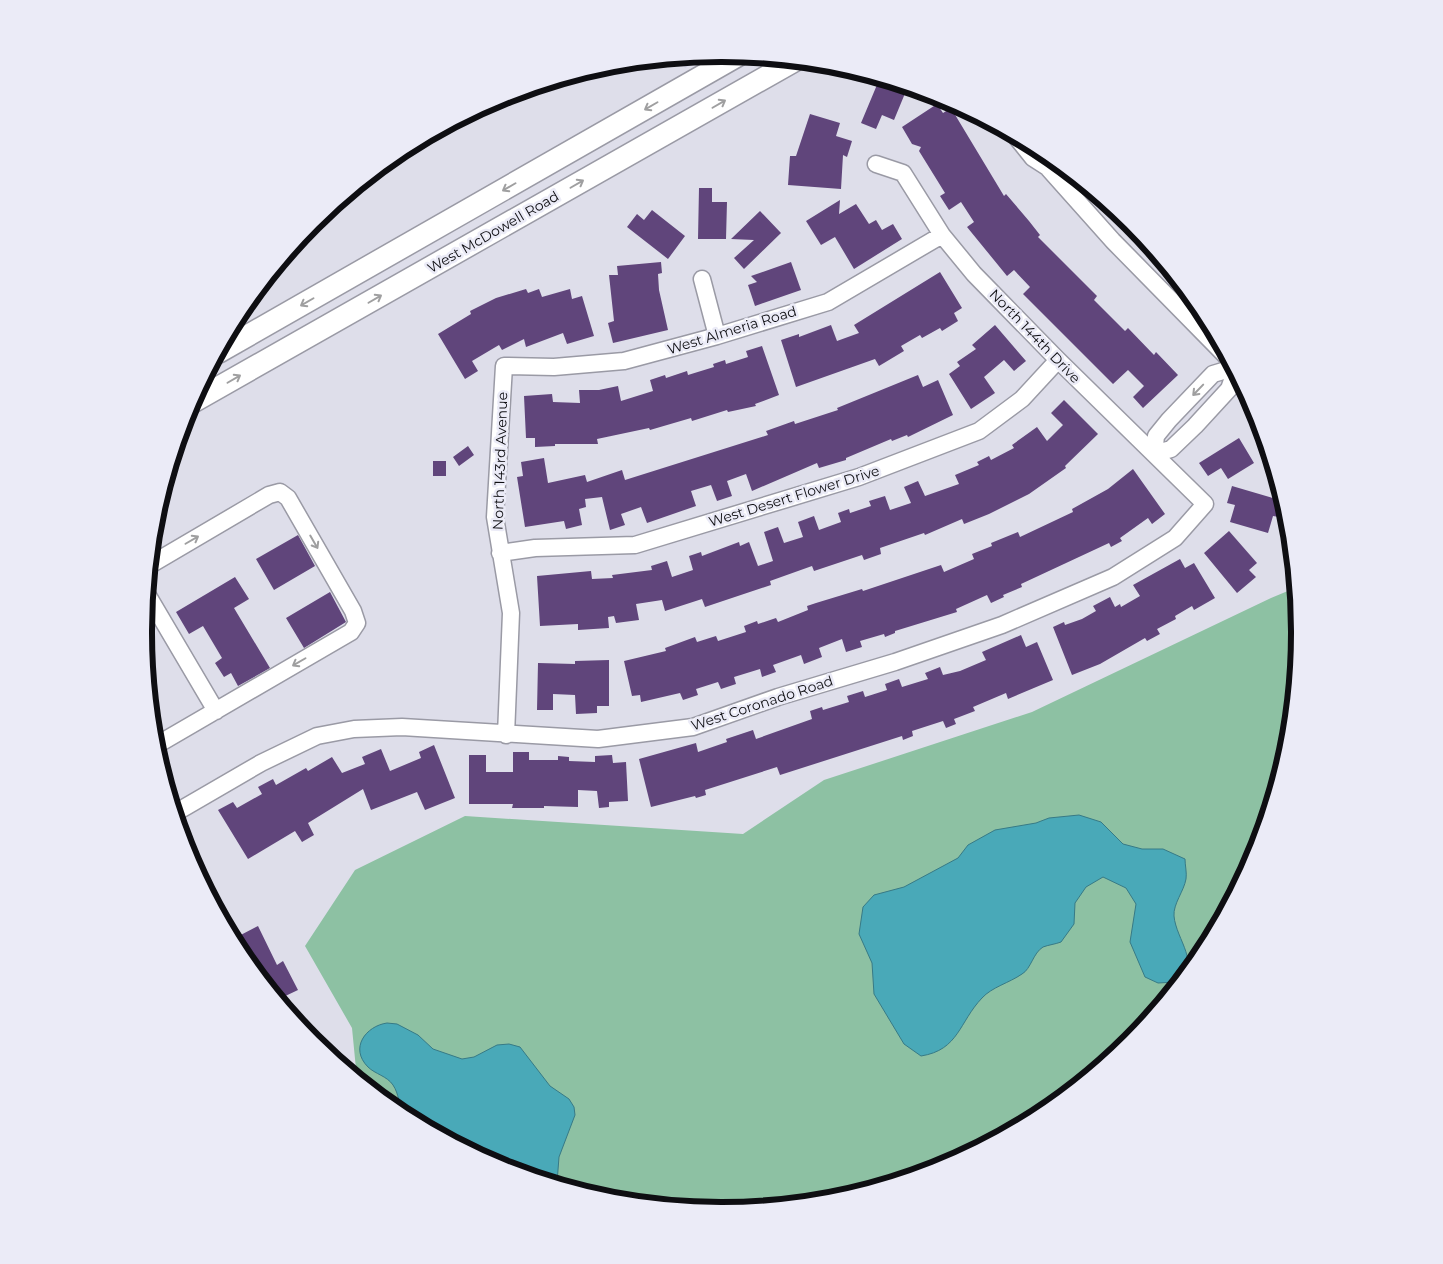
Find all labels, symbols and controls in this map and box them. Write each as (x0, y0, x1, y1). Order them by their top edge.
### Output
one-way arrow (711, 98, 725, 108)
one-way arrow (644, 101, 659, 111)
one-way arrow (570, 178, 584, 188)
one-way arrow (502, 182, 516, 192)
street label: West McDowell Road (424, 187, 562, 277)
street label: North 144th Drive (986, 285, 1084, 387)
one-way arrow (368, 293, 382, 303)
one-way arrow (300, 297, 314, 307)
street label: West Almeria Road (665, 302, 799, 358)
one-way arrow (226, 373, 240, 383)
one-way arrow (1192, 383, 1204, 396)
street label: North 143rd Avenue (489, 392, 511, 530)
street label: West Desert Flower Drive (706, 461, 882, 531)
one-way arrow (184, 535, 199, 545)
one-way arrow (309, 535, 319, 550)
one-way arrow (292, 658, 306, 668)
street label: West Coronado Road (689, 672, 835, 734)

